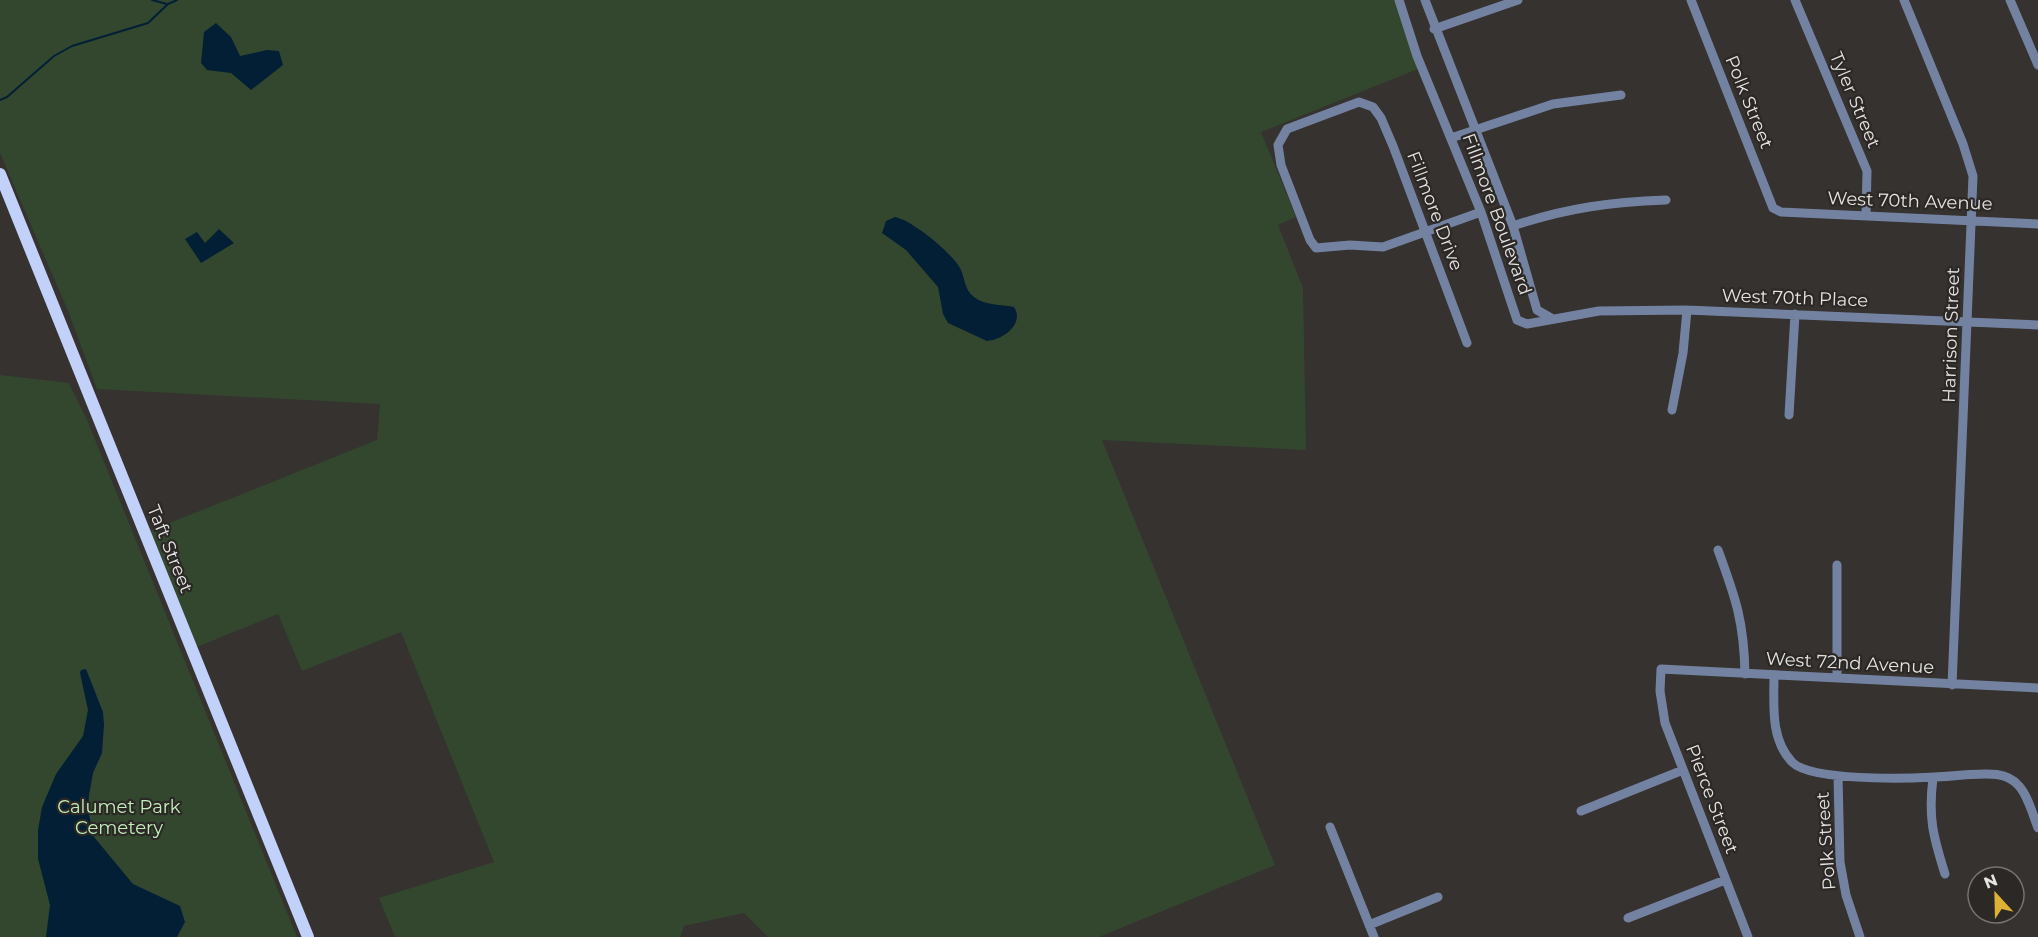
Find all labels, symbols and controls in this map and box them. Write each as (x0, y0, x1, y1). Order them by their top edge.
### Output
street label: Tyler Street (1825, 49, 1885, 151)
street label: Polk Street (1720, 52, 1778, 152)
street label: Fillmore Boulevard (1457, 130, 1537, 298)
street label: Fillmore Drive (1402, 148, 1468, 274)
street label: West 70th Avenue (1827, 187, 1993, 215)
street label: Harrison Street (1938, 267, 1964, 403)
street label: West 70th Place (1721, 284, 1869, 312)
street label: Taft Street (142, 502, 198, 596)
street label: West 72nd Avenue (1765, 648, 1935, 678)
street label: Pierce Street (1681, 741, 1743, 857)
street label: Polk Street (1812, 791, 1840, 891)
park label: Calumet Park Cemetery (57, 796, 181, 839)
north arrow (1966, 865, 2026, 925)
text: N (1981, 870, 2000, 893)

